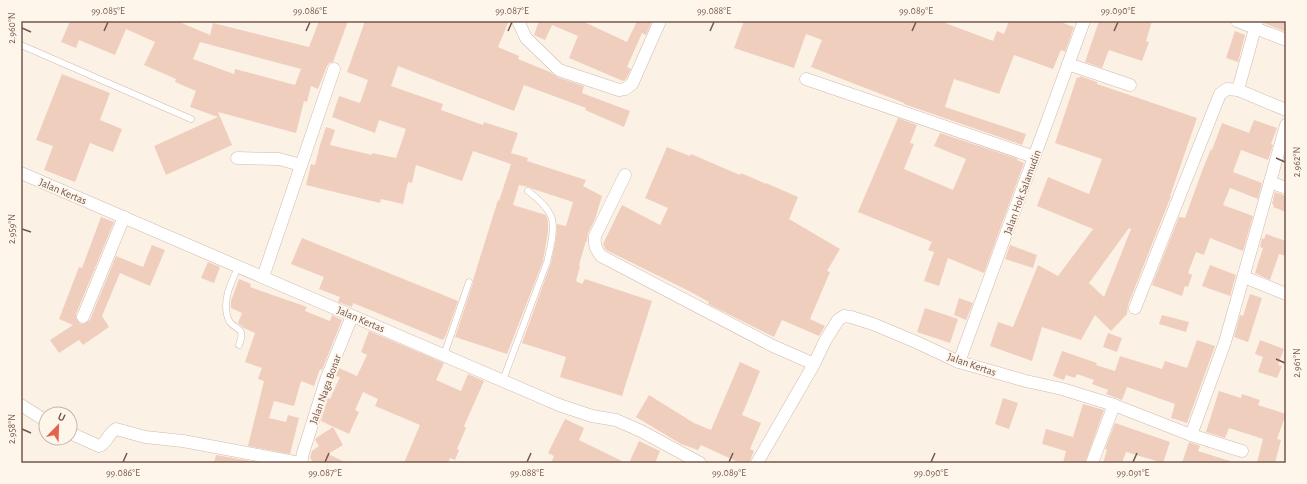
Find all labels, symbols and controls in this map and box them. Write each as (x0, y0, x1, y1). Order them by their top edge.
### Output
text: 99.085°E (91, 6, 125, 16)
text: 99.086°E (293, 6, 327, 16)
text: 99.087°E (495, 6, 529, 16)
text: 99.088°E (697, 6, 731, 16)
text: 99.089°E (899, 6, 933, 16)
text: 99.090°E (1101, 6, 1136, 16)
text: 2.960°N (7, 12, 17, 44)
text: 2.962°N (1292, 147, 1302, 177)
street label: Jalan Hok Salamudin (1002, 148, 1043, 236)
street label: Jalan Kertas (37, 177, 88, 206)
text: 2.959°N (7, 214, 17, 244)
street label: Jalan Kertas (335, 305, 386, 334)
text: 2.961°N (1292, 348, 1302, 378)
street label: Jalan Kertas (946, 351, 998, 378)
street label: Jalan Naga Bonar (308, 352, 343, 425)
north arrow (38, 406, 78, 446)
text: U (56, 411, 67, 424)
text: 2.958°N (7, 414, 17, 444)
text: 99.086°E (106, 468, 140, 478)
text: 99.087°E (308, 468, 342, 478)
text: 99.088°E (510, 468, 544, 478)
text: 99.089°E (712, 468, 746, 478)
text: 99.090°E (914, 468, 949, 478)
text: 99.091°E (1117, 468, 1150, 478)

